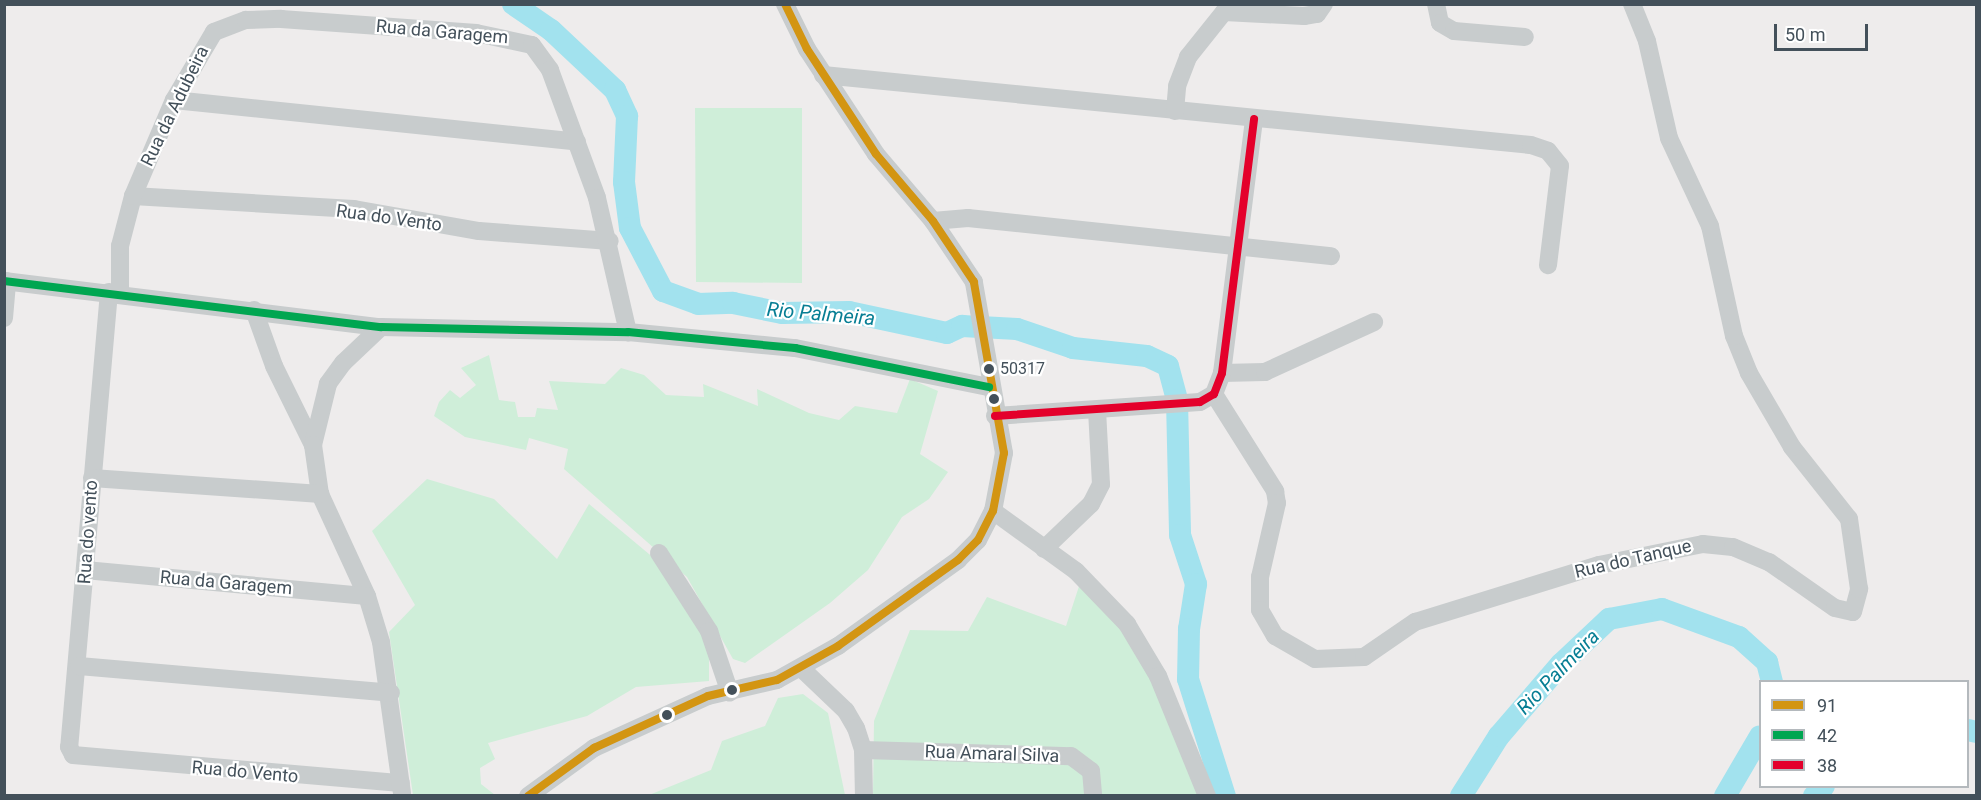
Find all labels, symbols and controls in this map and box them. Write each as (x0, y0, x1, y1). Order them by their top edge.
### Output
scale bar (1777, 12, 1872, 50)
street label: Rua da Garagem (375, 15, 509, 49)
text: 50 m (1785, 24, 1825, 45)
street label: Rua da Adubeira (137, 42, 213, 170)
street label: Rua do Vento (335, 200, 443, 236)
water label: Rio Palmeira (766, 297, 876, 331)
place label: 50317 (1000, 359, 1045, 379)
marker: 50317 (983, 363, 995, 375)
unlabelled marker (988, 393, 1000, 405)
street label: Rua do vento (74, 479, 102, 585)
street label: Rua do Tanque (1572, 535, 1694, 583)
street label: Rua da Garagem (159, 566, 293, 600)
water label: Rio Palmeira (1512, 625, 1604, 719)
legend (1759, 680, 1969, 788)
unlabelled marker (726, 684, 738, 696)
text: 91 (1817, 695, 1837, 716)
unlabelled marker (661, 709, 673, 721)
text: 42 (1817, 725, 1837, 746)
street label: Rua Amaral Silva (924, 741, 1060, 767)
text: 38 (1817, 755, 1837, 776)
street label: Rua do Vento (191, 757, 299, 787)

